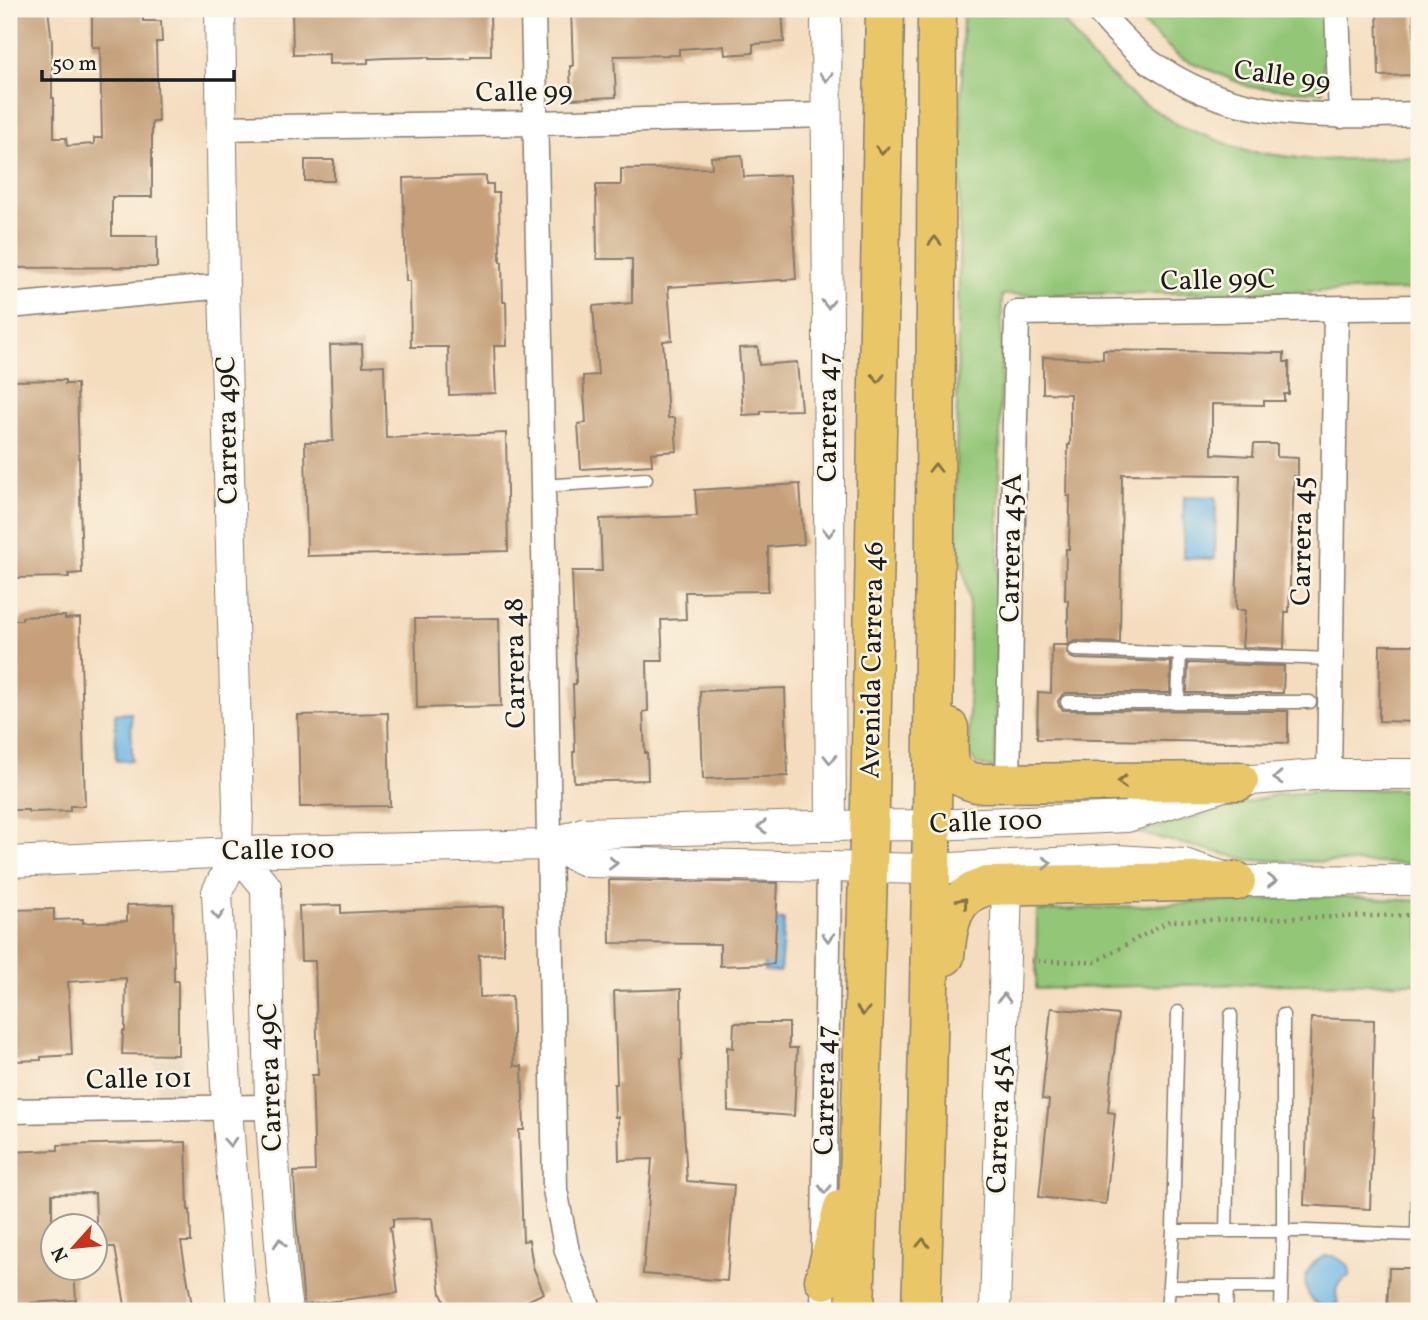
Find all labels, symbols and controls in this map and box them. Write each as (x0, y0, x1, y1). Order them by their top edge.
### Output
scale bar (42, 38, 234, 82)
text: 50 m (52, 50, 97, 79)
street label: Calle 99 (1231, 51, 1333, 103)
one-way arrow (818, 72, 834, 83)
street label: Calle 99 (475, 73, 573, 113)
one-way arrow (875, 145, 890, 156)
one-way arrow (927, 235, 943, 246)
street label: Calle 99C (1160, 260, 1276, 302)
one-way arrow (820, 300, 836, 310)
street label: Carrera 47 (809, 352, 848, 482)
street label: Carrera 49C (207, 355, 249, 505)
one-way arrow (870, 373, 886, 384)
one-way arrow (927, 463, 943, 473)
street label: Carrera 45A (991, 473, 1033, 623)
street label: Carrera 45 (1282, 476, 1324, 606)
one-way arrow (821, 527, 837, 538)
street label: Avenida Carrera 46 (851, 541, 895, 779)
street label: Carrera 48 (495, 597, 537, 729)
one-way arrow (822, 755, 838, 765)
one-way arrow (1272, 770, 1283, 785)
one-way arrow (1116, 774, 1127, 790)
street label: Calle 100 (929, 802, 1043, 844)
one-way arrow (757, 820, 768, 835)
street label: Calle 100 (221, 831, 335, 871)
one-way arrow (608, 855, 619, 871)
one-way arrow (1042, 856, 1053, 871)
one-way arrow (1267, 873, 1277, 889)
one-way arrow (955, 897, 967, 910)
one-way arrow (210, 910, 225, 921)
one-way arrow (821, 931, 836, 942)
one-way arrow (996, 992, 1011, 1003)
street label: Carrera 49C (249, 1002, 293, 1152)
one-way arrow (855, 1006, 871, 1016)
street label: Carrera 47 (805, 1024, 847, 1156)
street label: Carrera 45A (978, 1043, 1022, 1194)
street label: Calle 101 (85, 1060, 193, 1100)
one-way arrow (222, 1137, 237, 1148)
one-way arrow (817, 1184, 833, 1194)
north arrow (38, 1212, 108, 1282)
one-way arrow (915, 1237, 931, 1248)
one-way arrow (273, 1238, 288, 1249)
text: N (46, 1242, 75, 1266)

